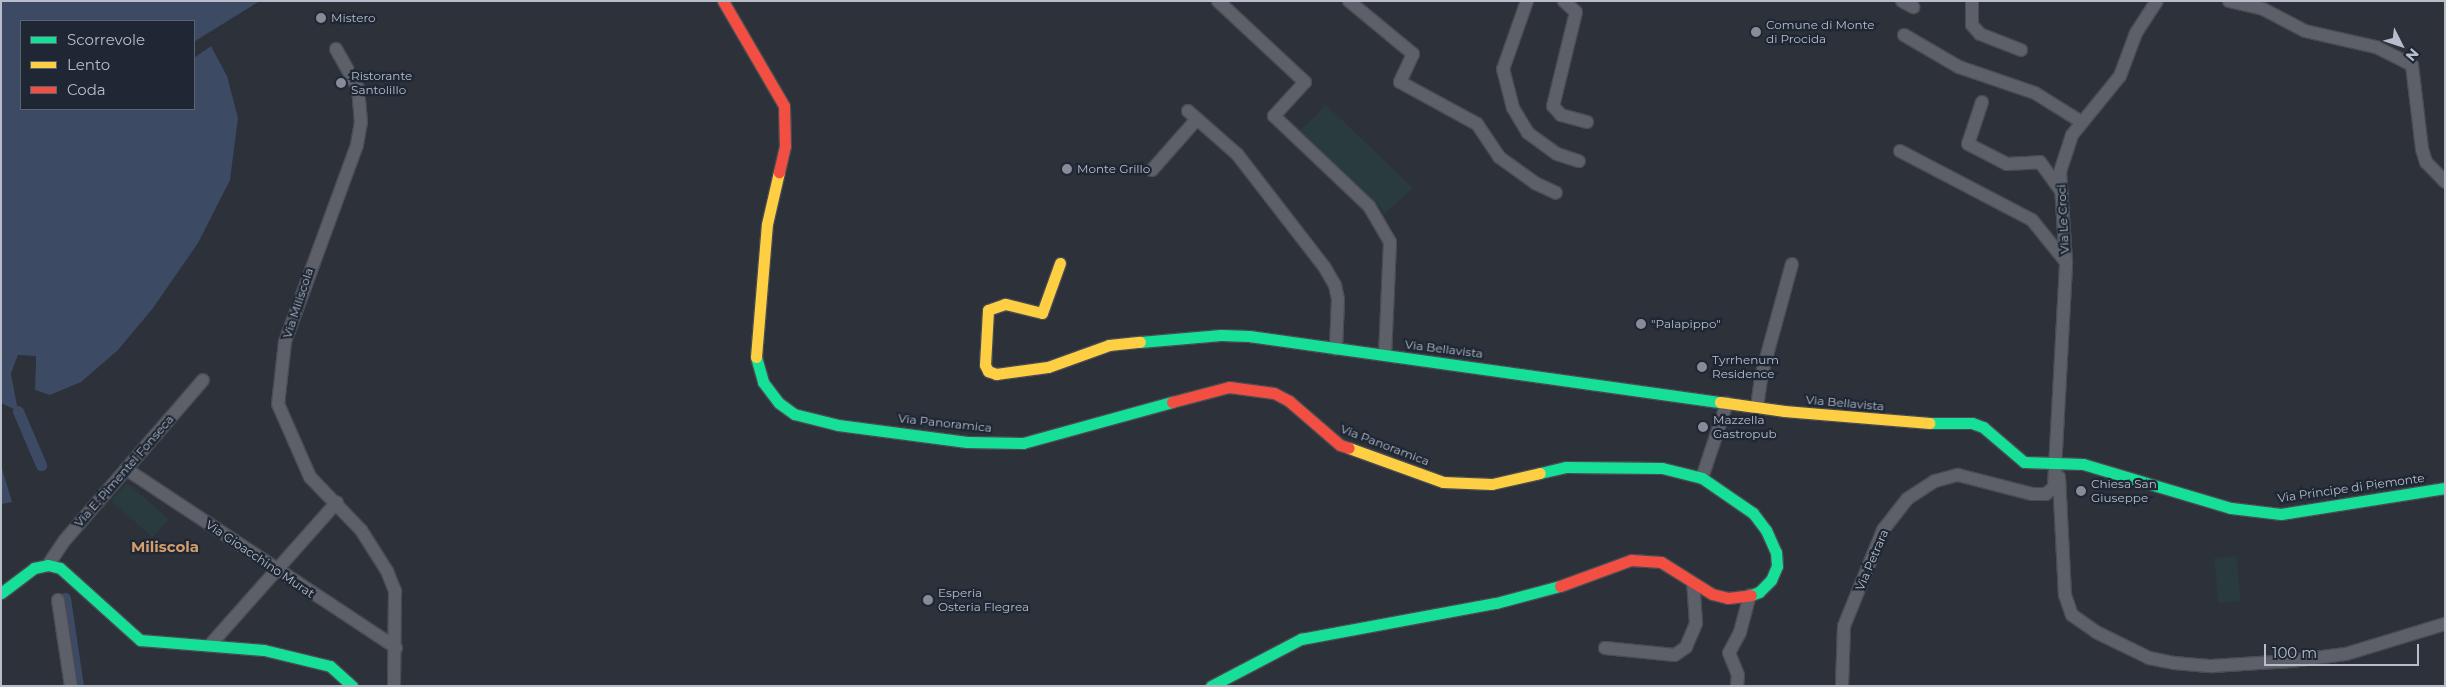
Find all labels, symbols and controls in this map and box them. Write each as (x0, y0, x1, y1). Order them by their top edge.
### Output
place label: Mistero (331, 11, 376, 25)
marker: Mistero (315, 12, 327, 24)
place label: Comune di Monte di Procida (1766, 18, 1875, 46)
legend (20, 20, 195, 110)
north arrow (2376, 20, 2426, 70)
marker: Comune di Monte di Procida (1750, 26, 1762, 38)
text: Scorrevole (67, 30, 145, 49)
text: N (2402, 45, 2423, 65)
text: Lento (67, 55, 110, 74)
place label: Ristorante Santolillo (351, 69, 412, 97)
marker: Ristorante Santolillo (335, 77, 347, 89)
text: Coda (67, 80, 106, 99)
place label: Monte Grillo (1077, 162, 1150, 176)
marker: Monte Grillo (1061, 163, 1073, 175)
street label: Via Le Croci (2054, 184, 2072, 254)
street label: Via Miliscola (280, 266, 316, 340)
place label: "Palapippo" (1651, 317, 1721, 331)
marker: "Palapippo" (1635, 318, 1647, 330)
street label: Via Bellavista (1404, 337, 1484, 361)
place label: Tyrrhenum Residence (1712, 353, 1779, 381)
marker: Tyrrhenum Residence (1696, 361, 1708, 373)
street label: Via Bellavista (1805, 392, 1885, 414)
street label: Via Panoramica (898, 411, 992, 435)
street label: Via E. Pimentel Fonseca (71, 412, 177, 530)
place label: Mazzella Gastropub (1713, 413, 1777, 441)
street label: Via Panoramica (1339, 421, 1431, 469)
marker: Mazzella Gastropub (1697, 421, 1709, 433)
street label: Via Principe di Piemonte (2277, 471, 2425, 505)
place label: Chiesa San Giuseppe (2091, 477, 2157, 505)
marker: Chiesa San Giuseppe (2075, 485, 2087, 497)
street label: Via Gioacchino Murat (203, 517, 317, 601)
street label: Via Petrara (1853, 527, 1891, 593)
district label: Miliscola (131, 538, 199, 556)
place label: Esperia Osteria Flegrea (938, 586, 1029, 614)
marker: Esperia Osteria Flegrea (922, 594, 934, 606)
scale bar (2266, 634, 2421, 666)
text: 100 m (2272, 643, 2317, 662)

